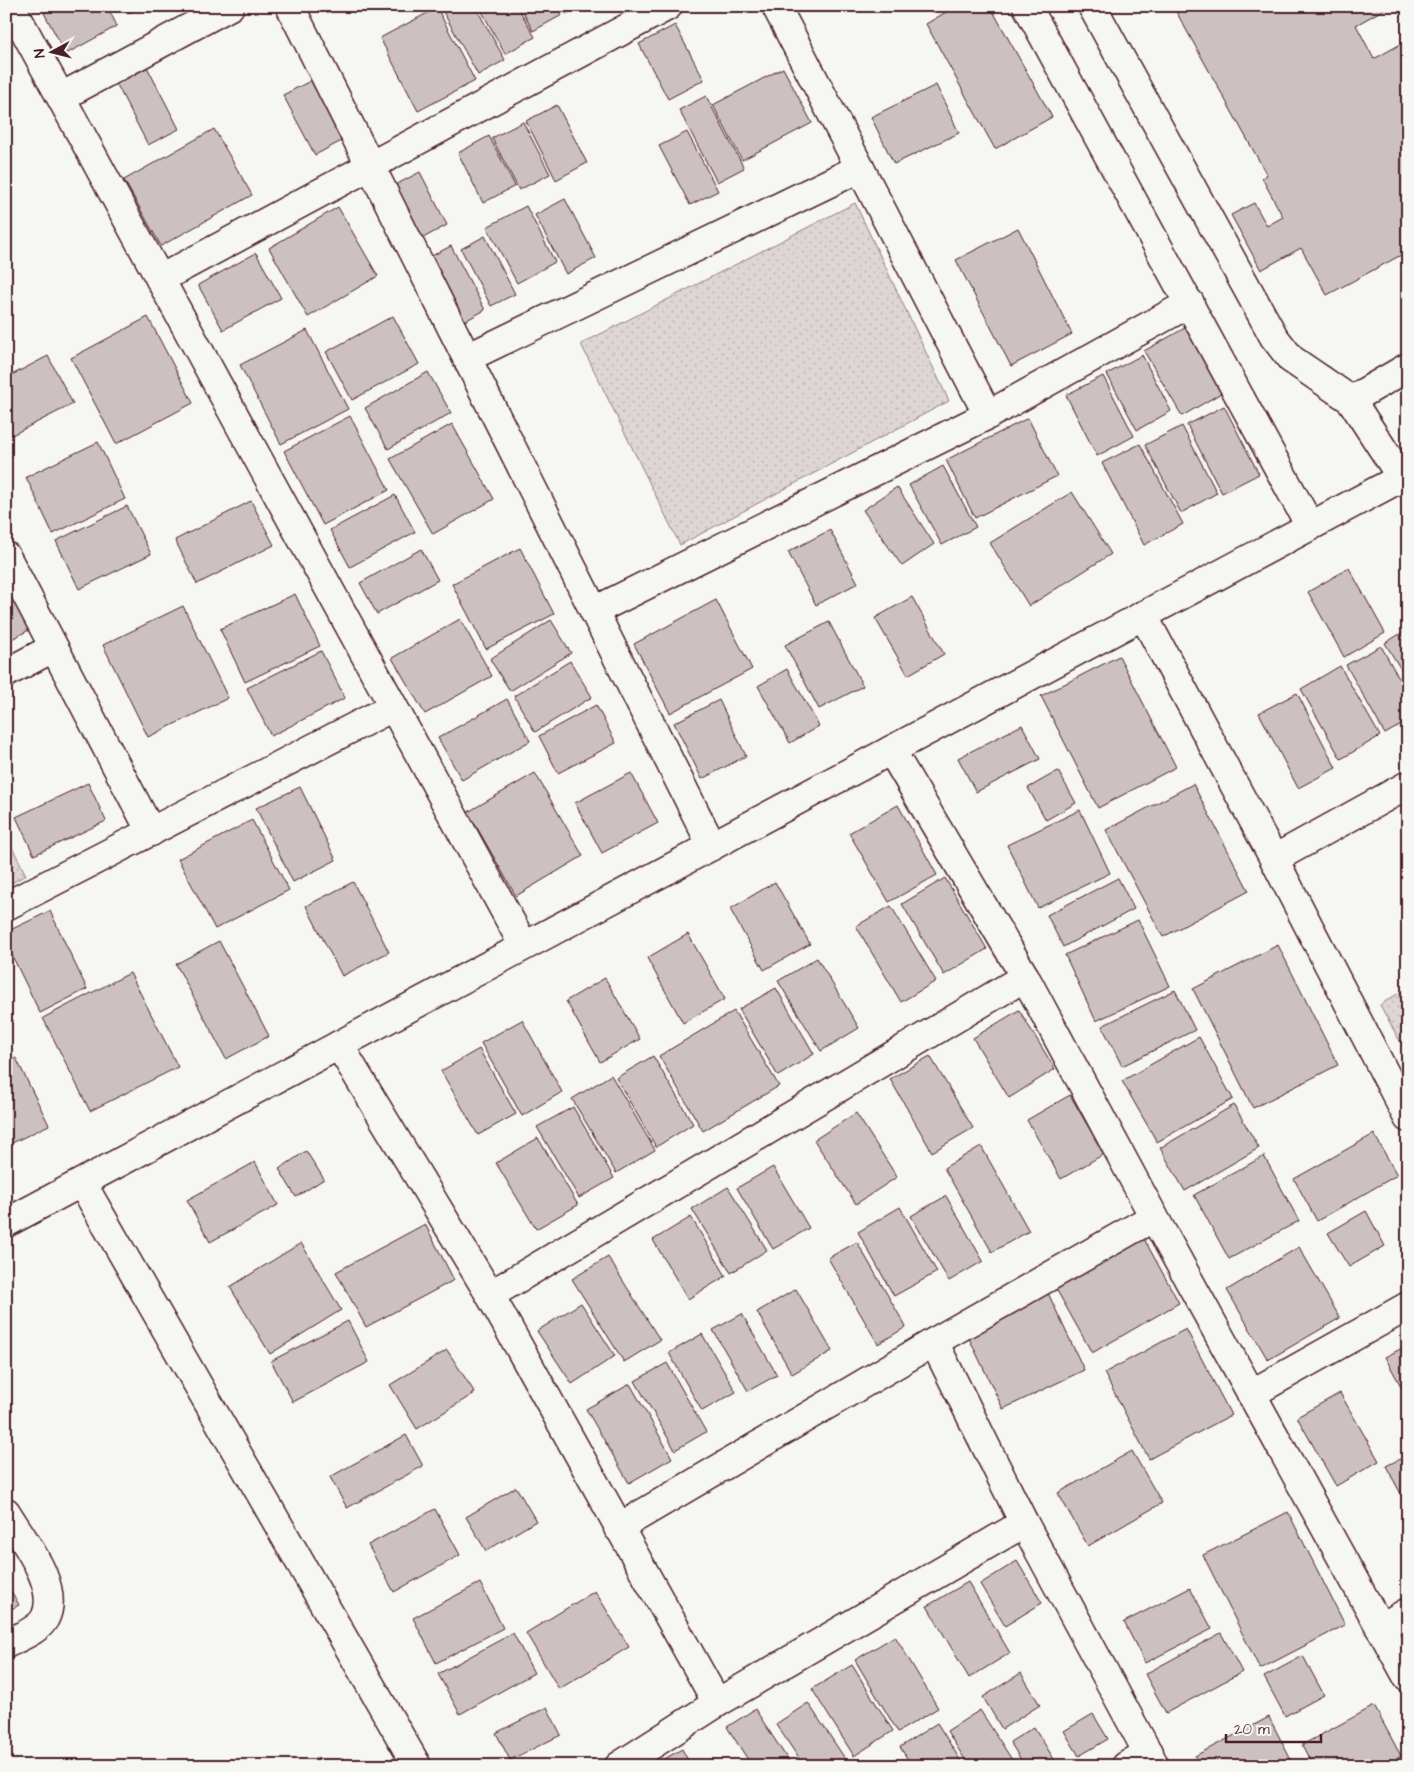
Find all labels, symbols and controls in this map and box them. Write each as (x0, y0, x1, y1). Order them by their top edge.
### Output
north arrow (28, 28, 78, 78)
text: N (30, 48, 51, 59)
scale bar (1226, 1712, 1322, 1744)
text: 20 m (1234, 1719, 1270, 1740)

